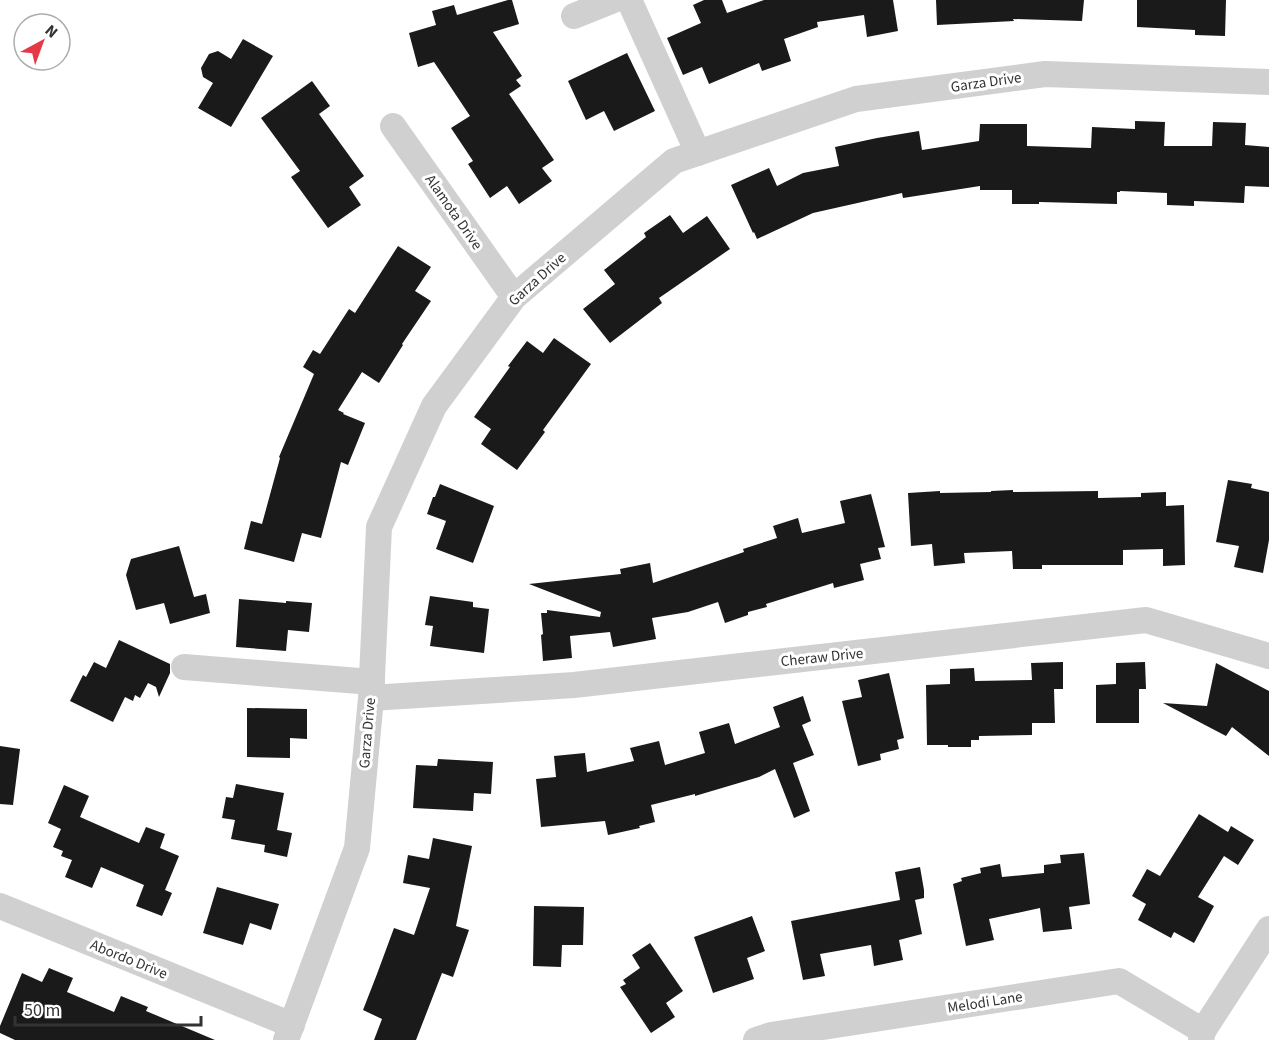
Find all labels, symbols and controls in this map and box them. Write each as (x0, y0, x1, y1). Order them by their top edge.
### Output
north arrow (12, 12, 72, 72)
text: N (40, 20, 62, 43)
street label: Garza Drive (949, 67, 1023, 98)
street label: Alamota Drive (420, 170, 487, 254)
street label: Garza Drive (504, 248, 571, 311)
street label: Cheraw Drive (780, 643, 864, 672)
street label: Garza Drive (354, 697, 381, 769)
street label: Abordo Drive (87, 934, 171, 984)
street label: Melodi Lane (946, 986, 1024, 1019)
scale bar (15, 989, 201, 1027)
text: 50 m (24, 998, 60, 1023)

